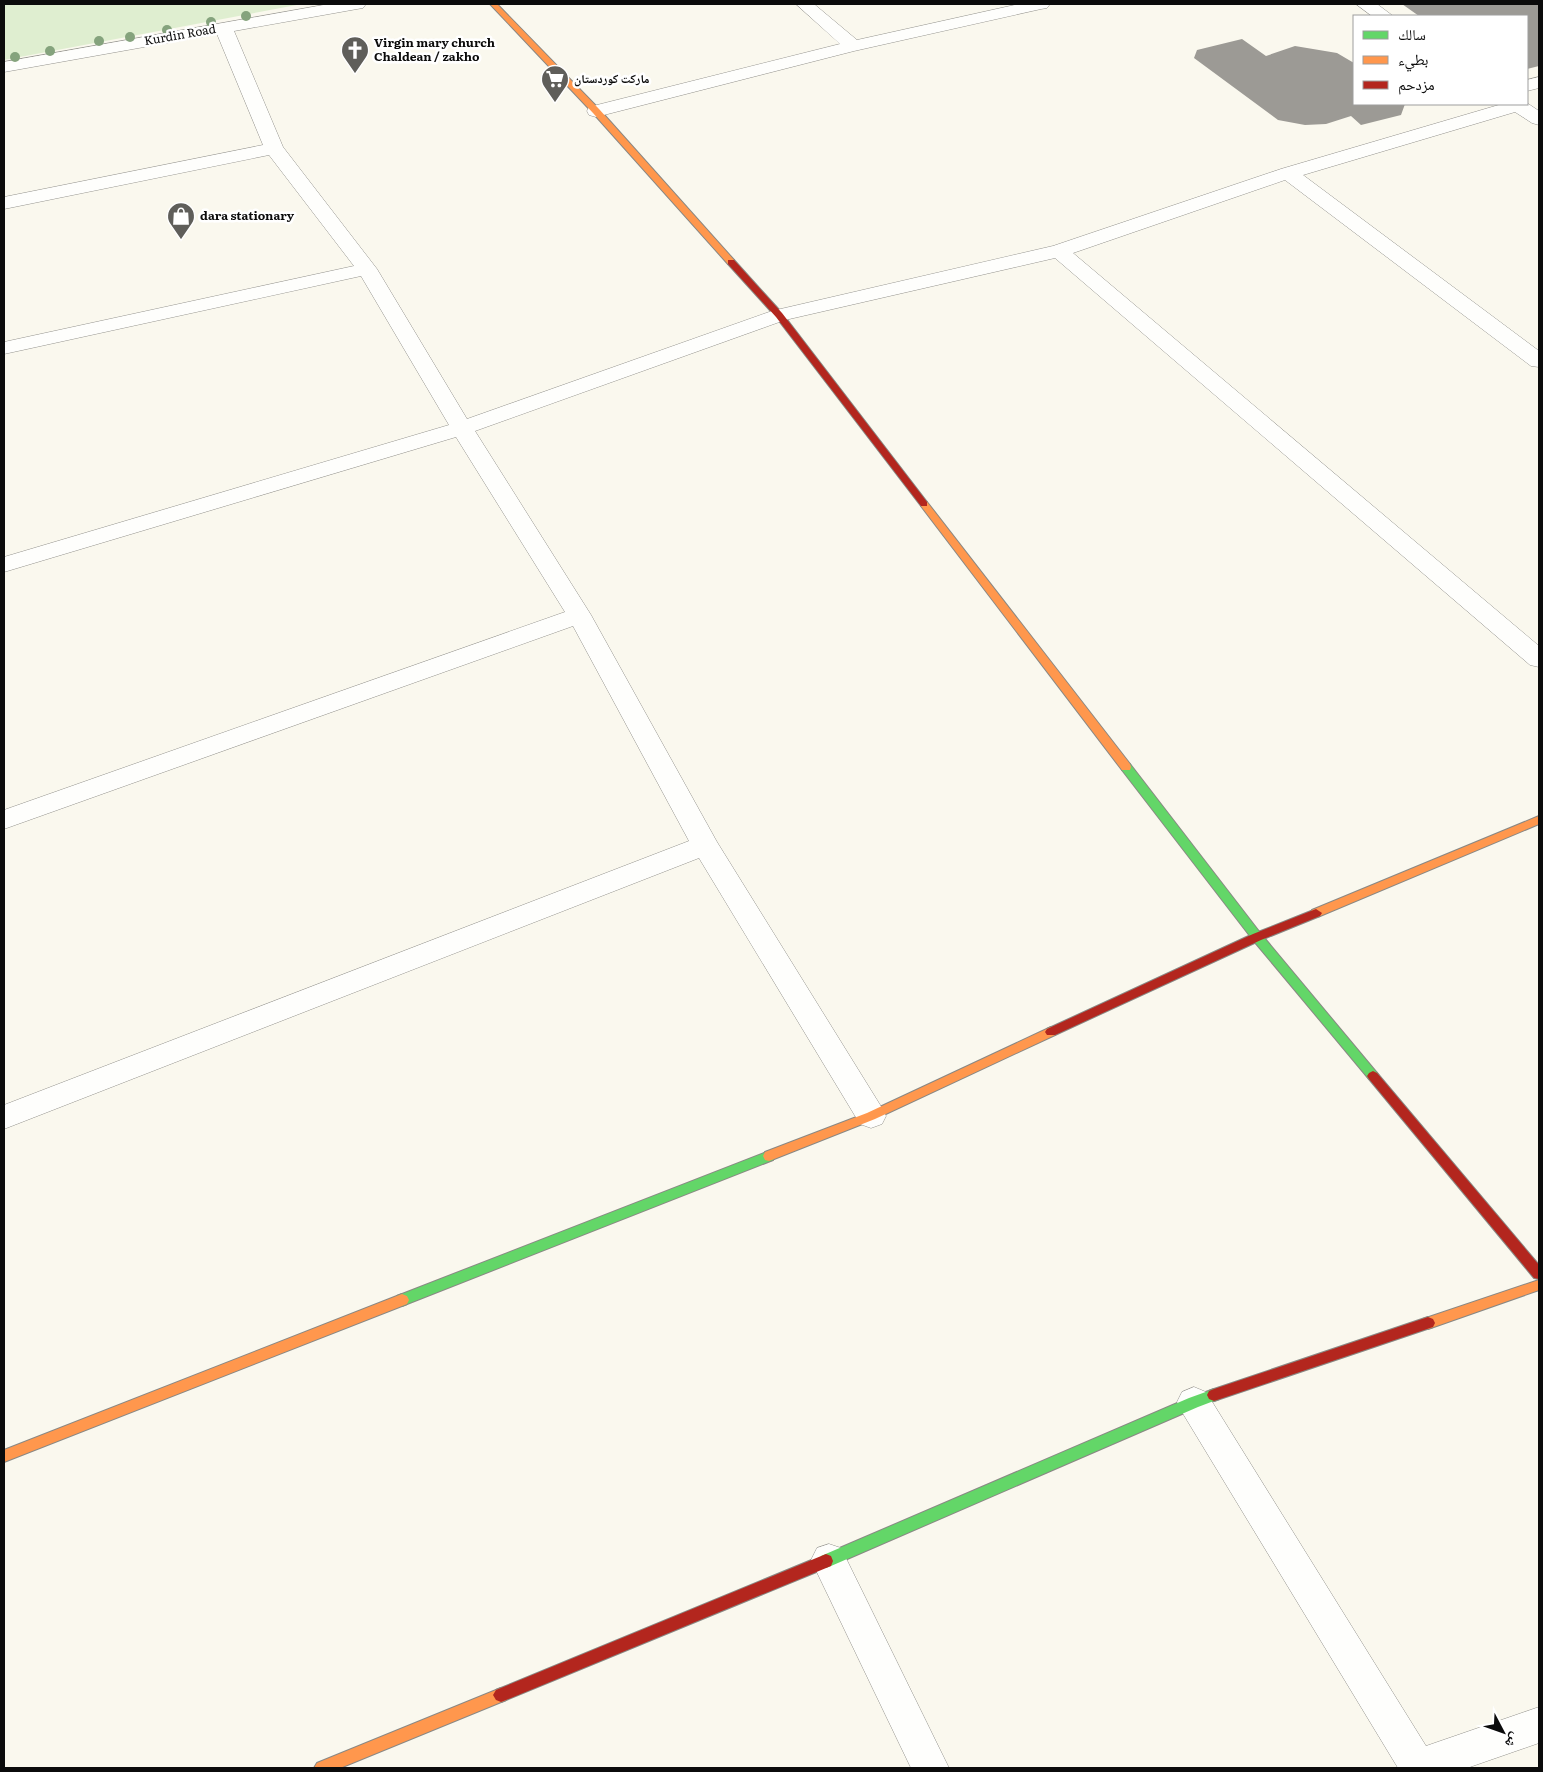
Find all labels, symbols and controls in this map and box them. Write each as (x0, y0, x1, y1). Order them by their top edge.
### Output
legend (1353, 15, 1528, 105)
street label: Kurdin Road (143, 19, 218, 49)
text: سالك (1398, 22, 1426, 45)
place label: Virgin mary church Chaldean / zakho (374, 33, 495, 65)
church icon: Virgin mary church Chaldean / zakho (340, 35, 370, 74)
text: بطيء (1398, 47, 1428, 72)
supermarket icon: ماركت كوردستان (540, 64, 570, 103)
place label: ماركت كوردستان (574, 69, 650, 87)
text: مزدحم (1398, 72, 1435, 95)
shop icon: dara stationary (166, 201, 196, 240)
place label: dara stationary (200, 206, 295, 224)
north arrow (1478, 1707, 1528, 1757)
text: ش (1501, 1729, 1526, 1753)

